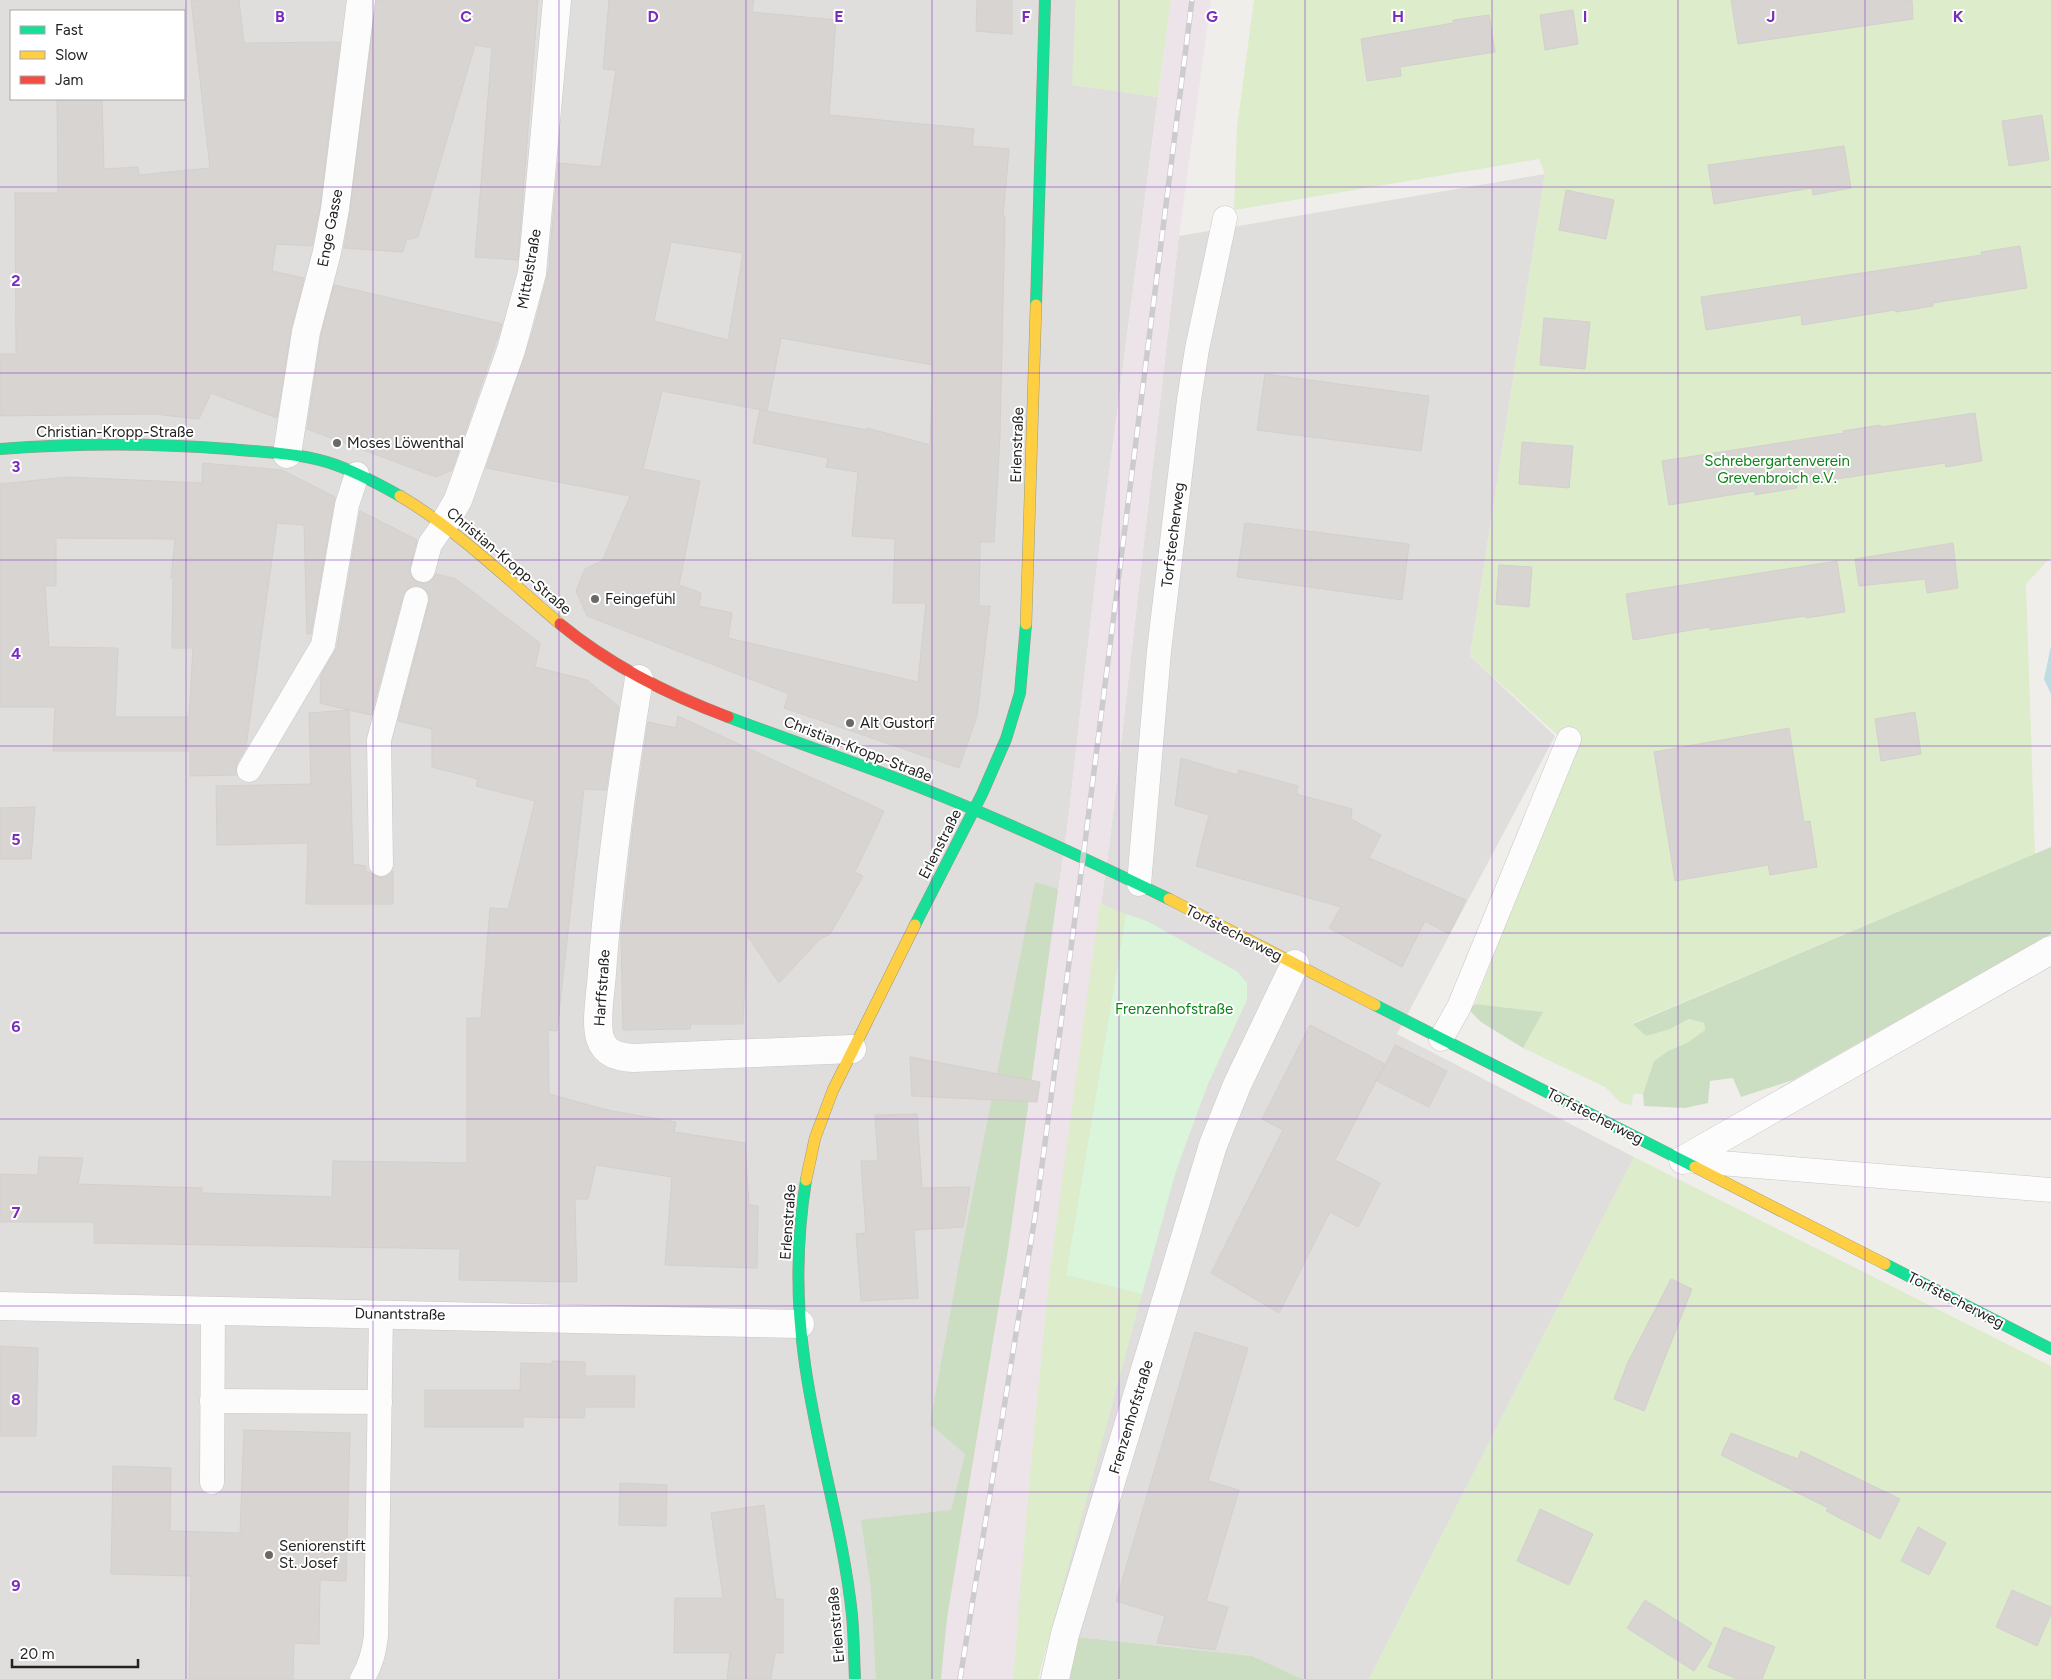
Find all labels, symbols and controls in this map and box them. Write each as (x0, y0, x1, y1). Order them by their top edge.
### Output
text: B (275, 7, 285, 26)
text: C (460, 7, 472, 26)
text: D (647, 7, 659, 26)
text: E (834, 7, 844, 26)
text: F (1022, 7, 1031, 26)
text: G (1206, 7, 1218, 26)
text: H (1392, 7, 1404, 26)
text: I (1583, 7, 1587, 26)
text: J (1767, 7, 1775, 26)
text: K (1953, 7, 1964, 26)
legend (10, 10, 185, 100)
text: Fast (55, 21, 84, 39)
text: Slow (55, 46, 88, 64)
text: Jam (55, 71, 83, 89)
street label: Enge Gasse (314, 187, 346, 269)
street label: Mittelstraße (513, 228, 545, 310)
text: 2 (11, 271, 21, 290)
street label: Erlenstraße (1007, 407, 1027, 483)
street label: Christian-Kropp-Straße (36, 423, 194, 441)
place label: Moses Löwenthal (347, 434, 464, 452)
marker: Moses Löwenthal (331, 437, 343, 449)
park label: Schrebergartenverein Grevenbroich e.V. (1704, 452, 1850, 487)
text: 3 (12, 457, 21, 476)
street label: Torfstecherweg (1158, 481, 1188, 589)
street label: Christian-Kropp-Straße (443, 504, 575, 618)
place label: Feingefühl (605, 590, 676, 608)
marker: Feingefühl (589, 593, 601, 605)
text: 4 (11, 644, 21, 663)
street label: Christian-Kropp-Straße (781, 712, 935, 786)
place label: Alt Gustorf (860, 714, 935, 732)
marker: Alt Gustorf (844, 717, 856, 729)
street label: Erlenstraße (915, 806, 965, 882)
text: 5 (11, 830, 21, 849)
street label: Torfstecherweg (1183, 901, 1285, 965)
street label: Harffstraße (590, 949, 614, 1027)
park label: Frenzenhofstraße (1115, 1000, 1233, 1018)
text: 6 (11, 1017, 21, 1036)
street label: Torfstecherweg (1544, 1084, 1646, 1148)
street label: Erlenstraße (776, 1184, 800, 1260)
text: 7 (12, 1203, 21, 1222)
street label: Torfstecherweg (1905, 1268, 2007, 1332)
street label: Dunantstraße (354, 1304, 446, 1324)
street label: Frenzenhofstraße (1105, 1358, 1157, 1476)
text: 8 (11, 1390, 21, 1409)
place label: Seniorenstift St. Josef (279, 1537, 366, 1572)
marker: Seniorenstift St. Josef (263, 1549, 275, 1561)
text: 9 (11, 1576, 21, 1595)
street label: Erlenstraße (824, 1586, 848, 1664)
scale bar (12, 1636, 139, 1668)
text: 20 m (20, 1645, 54, 1663)

